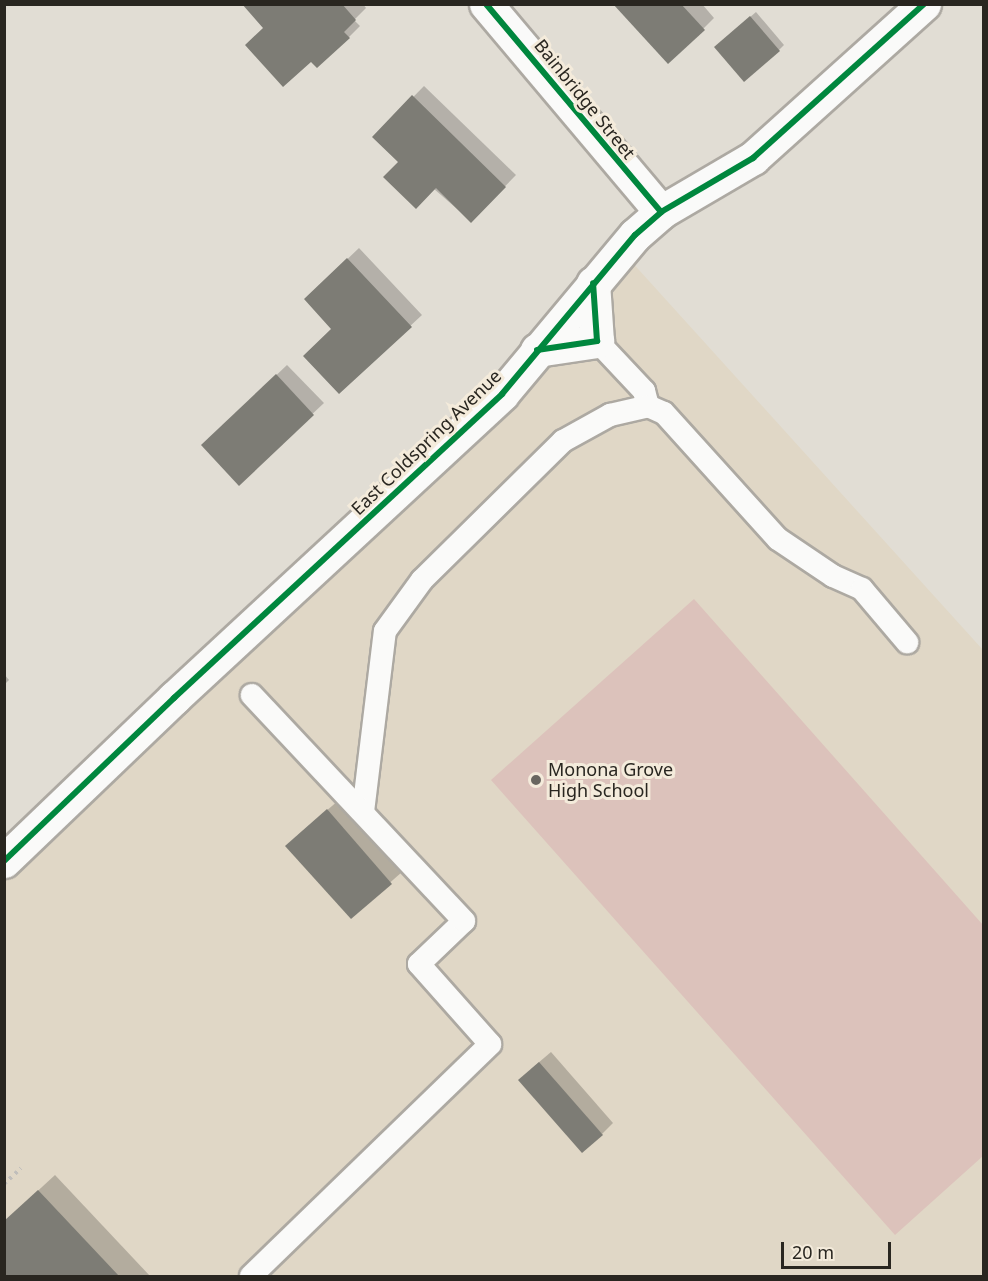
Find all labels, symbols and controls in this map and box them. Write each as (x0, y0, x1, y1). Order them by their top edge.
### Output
street label: Bainbridge Street (530, 35, 640, 163)
street label: East Coldspring Avenue (347, 365, 505, 519)
place label: Monona Grove High School (548, 759, 673, 802)
marker: Monona Grove High School (529, 773, 543, 787)
scale bar (784, 1230, 894, 1268)
text: 20 m (792, 1240, 834, 1264)

